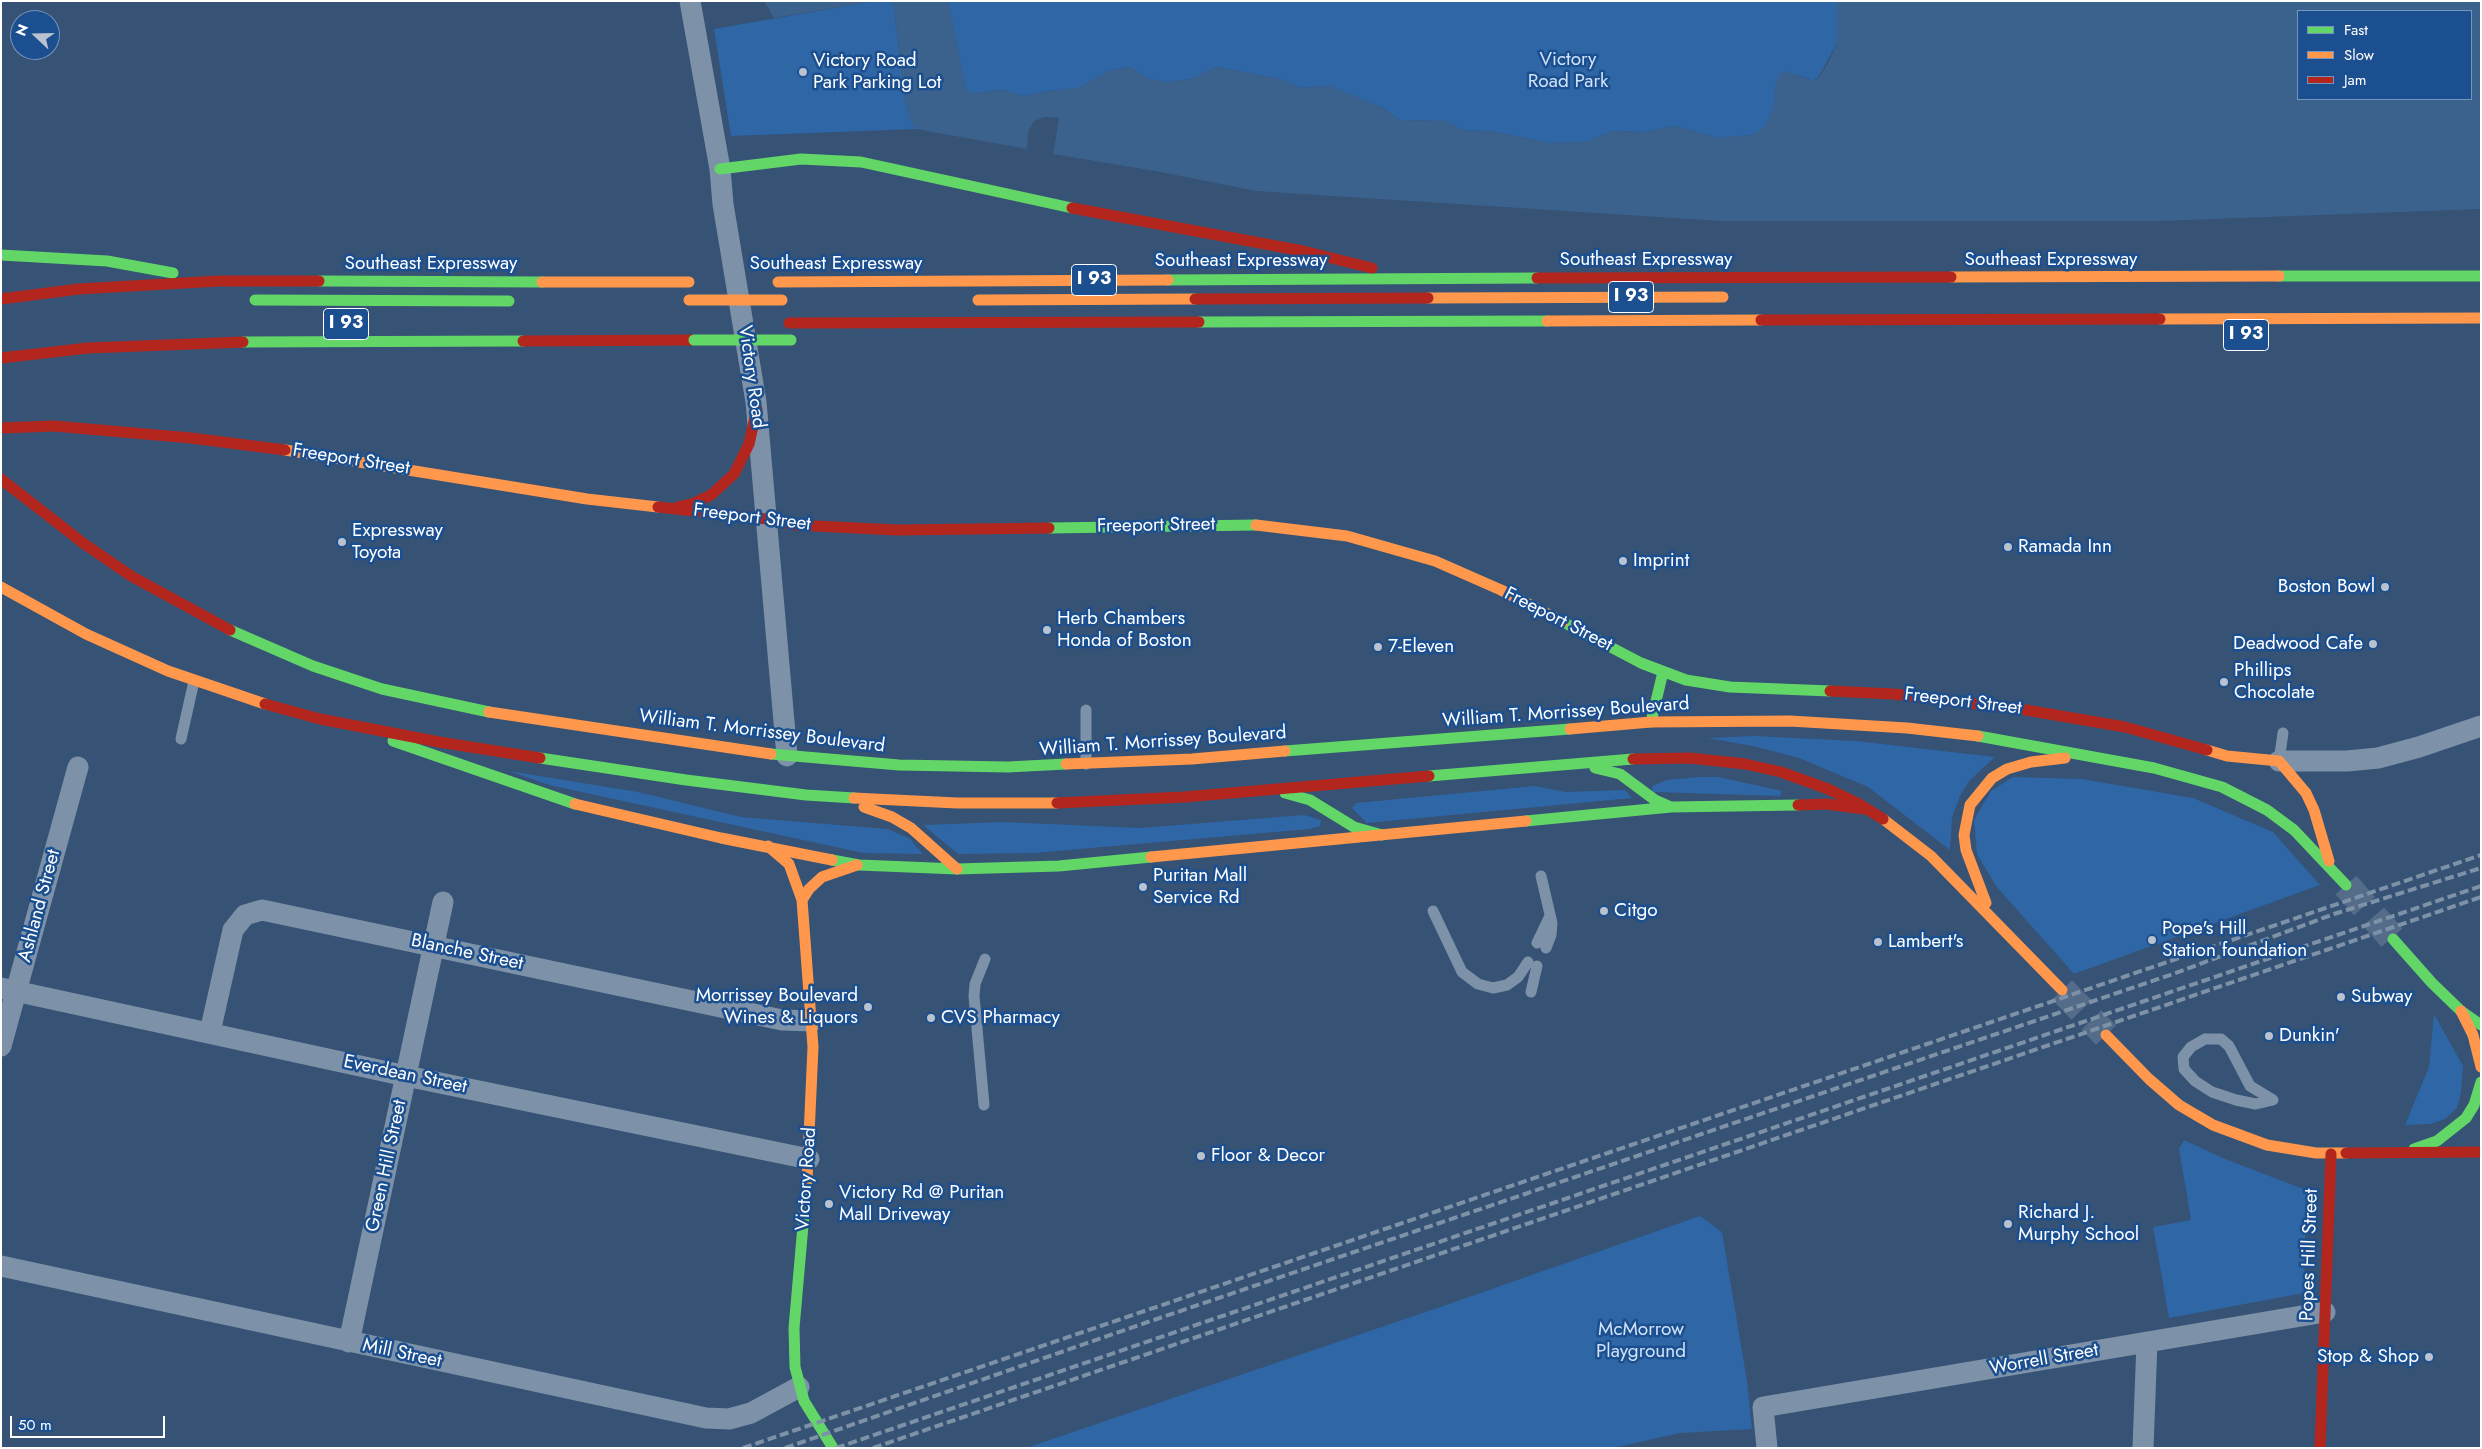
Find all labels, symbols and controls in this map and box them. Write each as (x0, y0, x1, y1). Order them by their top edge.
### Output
north arrow (10, 10, 60, 60)
legend (2297, 10, 2472, 100)
text: Fast (2344, 19, 2368, 41)
text: N (11, 21, 33, 39)
text: Slow (2344, 44, 2374, 66)
park label: Victory Road Park (1528, 49, 1608, 93)
place label: Victory Road Park Parking Lot (813, 50, 941, 94)
marker: Victory Road Park Parking Lot (797, 66, 809, 78)
text: Jam (2344, 69, 2367, 91)
street label: Southeast Expressway (1560, 249, 1732, 271)
street label: Southeast Expressway (1965, 249, 2137, 271)
street label: Southeast Expressway (1155, 250, 1327, 272)
street label: Southeast Expressway (345, 253, 517, 275)
street label: Southeast Expressway (750, 253, 922, 275)
road number: I 93 (1072, 264, 1116, 296)
road number: I 93 (1608, 282, 1654, 312)
road number: I 93 (324, 308, 368, 339)
road number: I 93 (2224, 320, 2268, 350)
street label: Victory Road (732, 324, 770, 430)
street label: Freeport Street (291, 439, 411, 481)
street label: Freeport Street (692, 499, 812, 537)
street label: Freeport Street (1097, 514, 1215, 538)
place label: Expressway Toyota (352, 520, 443, 564)
marker: Expressway Toyota (336, 536, 348, 548)
place label: Ramada Inn (2018, 536, 2112, 558)
marker: Ramada Inn (2002, 541, 2014, 553)
place label: Imprint (1633, 550, 1689, 572)
marker: Imprint (1617, 555, 1629, 567)
place label: Boston Bowl (2278, 576, 2375, 598)
marker: Boston Bowl (2379, 581, 2391, 593)
street label: Freeport Street (1500, 583, 1616, 657)
place label: Herb Chambers Honda of Boston (1057, 608, 1192, 652)
marker: Herb Chambers Honda of Boston (1041, 624, 1053, 636)
place label: Deadwood Cafe (2233, 633, 2363, 655)
place label: 7-Eleven (1388, 636, 1454, 658)
marker: Deadwood Cafe (2367, 638, 2379, 650)
marker: 7-Eleven (1372, 641, 1384, 653)
place label: Phillips Chocolate (2234, 660, 2315, 704)
marker: Phillips Chocolate (2218, 676, 2230, 688)
street label: Freeport Street (1903, 683, 2023, 721)
street label: William T. Morrissey Boulevard (1442, 693, 1690, 733)
street label: William T. Morrissey Boulevard (638, 706, 886, 758)
street label: William T. Morrissey Boulevard (1039, 722, 1287, 762)
street label: Ashland Street (14, 847, 66, 965)
place label: Puritan Mall Service Rd (1153, 865, 1247, 909)
marker: Puritan Mall Service Rd (1137, 881, 1149, 893)
place label: Citgo (1614, 900, 1658, 922)
marker: Citgo (1598, 905, 1610, 917)
place label: Pope's Hill Station foundation (2162, 918, 2307, 962)
street label: Blanche Street (409, 930, 525, 976)
place label: Lambert's (1888, 931, 1963, 953)
marker: Pope's Hill Station foundation (2146, 934, 2158, 946)
marker: Lambert's (1872, 936, 1884, 948)
place label: Morrissey Boulevard Wines & Liquors (696, 985, 858, 1029)
place label: Subway (2351, 986, 2412, 1008)
marker: Subway (2335, 991, 2347, 1003)
marker: Morrissey Boulevard Wines & Liquors (862, 1001, 874, 1013)
place label: CVS Pharmacy (941, 1007, 1060, 1029)
marker: CVS Pharmacy (925, 1012, 937, 1024)
place label: Dunkin' (2279, 1025, 2340, 1047)
marker: Dunkin' (2263, 1030, 2275, 1042)
street label: Everdean Street (341, 1051, 469, 1099)
street label: Green Hill Street (362, 1098, 412, 1234)
street label: Victory Road (792, 1127, 822, 1231)
place label: Floor & Decor (1211, 1145, 1325, 1167)
marker: Floor & Decor (1195, 1150, 1207, 1162)
place label: Victory Rd @ Puritan Mall Driveway (839, 1182, 1004, 1226)
street label: Popes Hill Street (2296, 1188, 2324, 1322)
marker: Victory Rd @ Puritan Mall Driveway (823, 1198, 835, 1210)
place label: Richard J. Murphy School (2018, 1202, 2139, 1246)
marker: Richard J. Murphy School (2002, 1218, 2014, 1230)
park label: McMorrow Playground (1596, 1319, 1686, 1363)
street label: Mill Street (360, 1335, 444, 1373)
street label: Worrell Street (1988, 1339, 2100, 1381)
place label: Stop & Shop (2317, 1346, 2419, 1368)
marker: Stop & Shop (2423, 1351, 2435, 1363)
scale bar (12, 1406, 168, 1438)
text: 50 m (18, 1414, 52, 1436)

